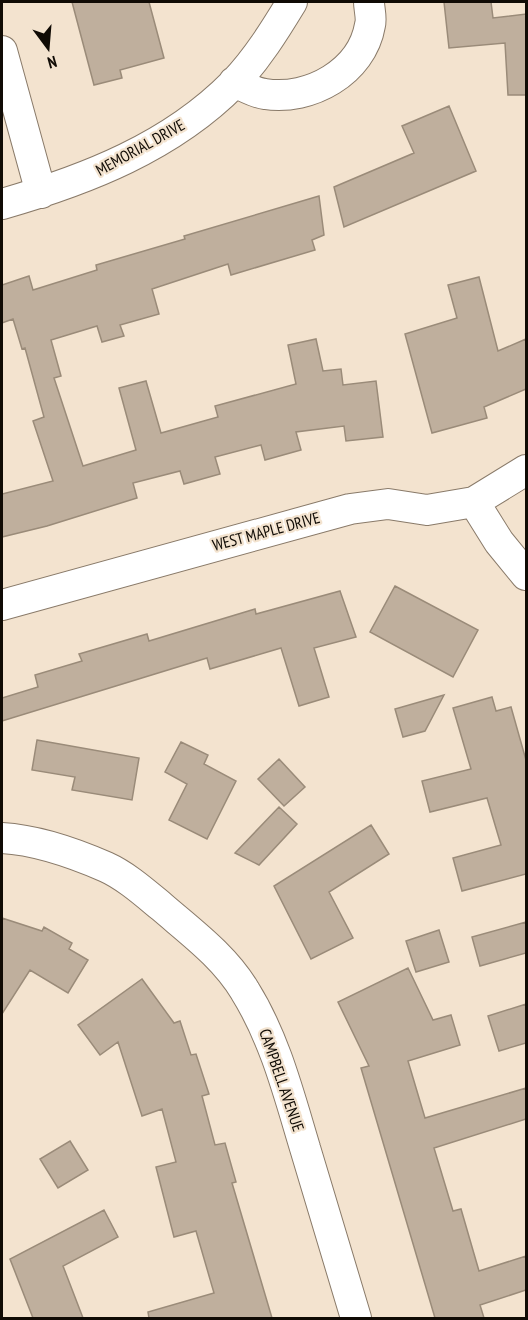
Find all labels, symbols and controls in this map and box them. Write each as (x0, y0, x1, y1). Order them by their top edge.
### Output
north arrow (18, 18, 78, 78)
text: N (45, 52, 59, 73)
street label: MEMORIAL DRIVE (92, 114, 188, 180)
street label: WEST MAPLE DRIVE (210, 507, 322, 555)
street label: CAMPBELL AVENUE (255, 1026, 309, 1134)

